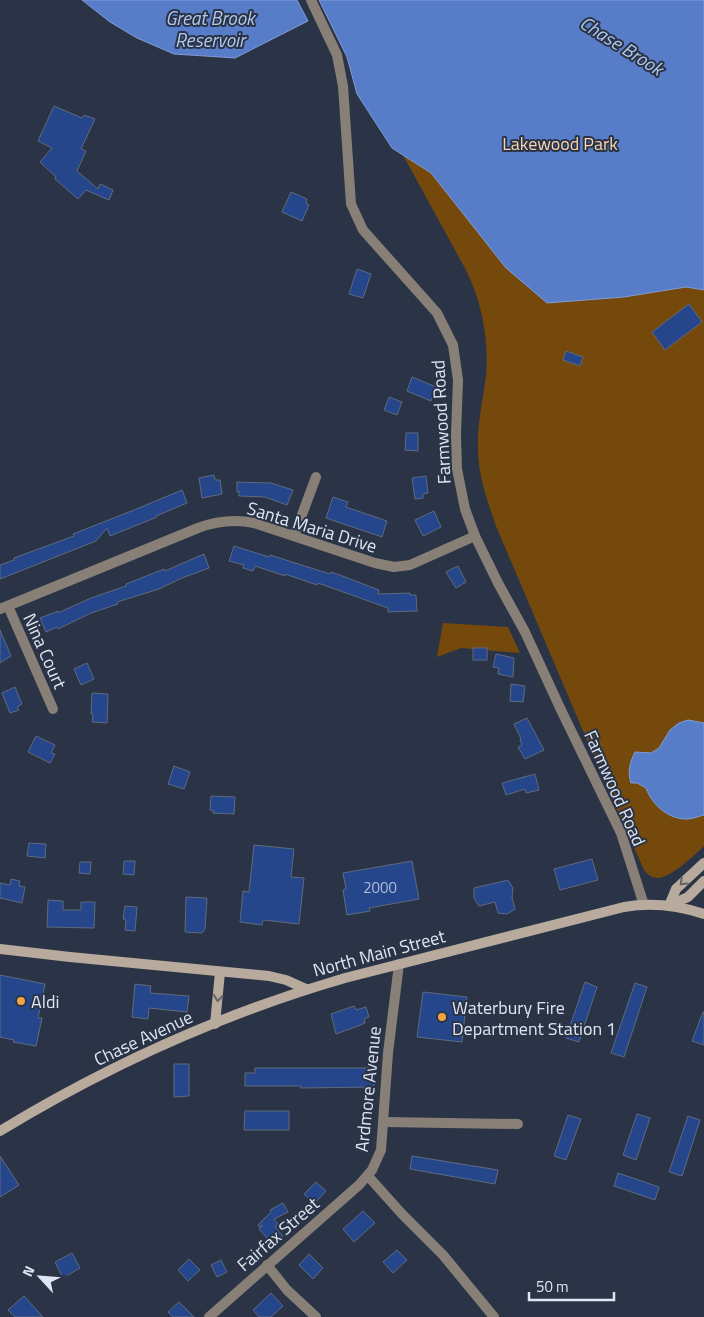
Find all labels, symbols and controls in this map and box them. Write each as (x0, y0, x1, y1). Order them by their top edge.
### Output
water label: Great Brook Reservoir (165, 3, 257, 54)
water label: Chase Brook (575, 8, 672, 83)
park label: Lakewood Park (502, 130, 618, 157)
street label: Farmwood Road (424, 359, 458, 485)
street label: Santa Maria Drive (244, 494, 380, 560)
street label: Nina Court (16, 609, 74, 694)
street label: Farmwood Road (577, 726, 653, 850)
house number: 2000 (363, 876, 397, 899)
one-way arrow (680, 876, 689, 885)
street label: North Main Street (310, 922, 449, 984)
place label: Aldi (31, 988, 59, 1015)
one-way arrow (212, 994, 223, 1002)
place label: Waterbury Fire Department Station 1 (452, 994, 616, 1042)
marker: Aldi (15, 995, 27, 1007)
street label: Chase Avenue (89, 1003, 197, 1073)
marker: Waterbury Fire Department Station 1 (436, 1011, 448, 1023)
street label: Ardmore Avenue (348, 1025, 388, 1153)
street label: Fairfax Street (231, 1190, 326, 1277)
north arrow (15, 1252, 65, 1302)
text: N (16, 1262, 39, 1280)
scale bar (529, 1270, 614, 1302)
text: 50 m (536, 1275, 569, 1298)

